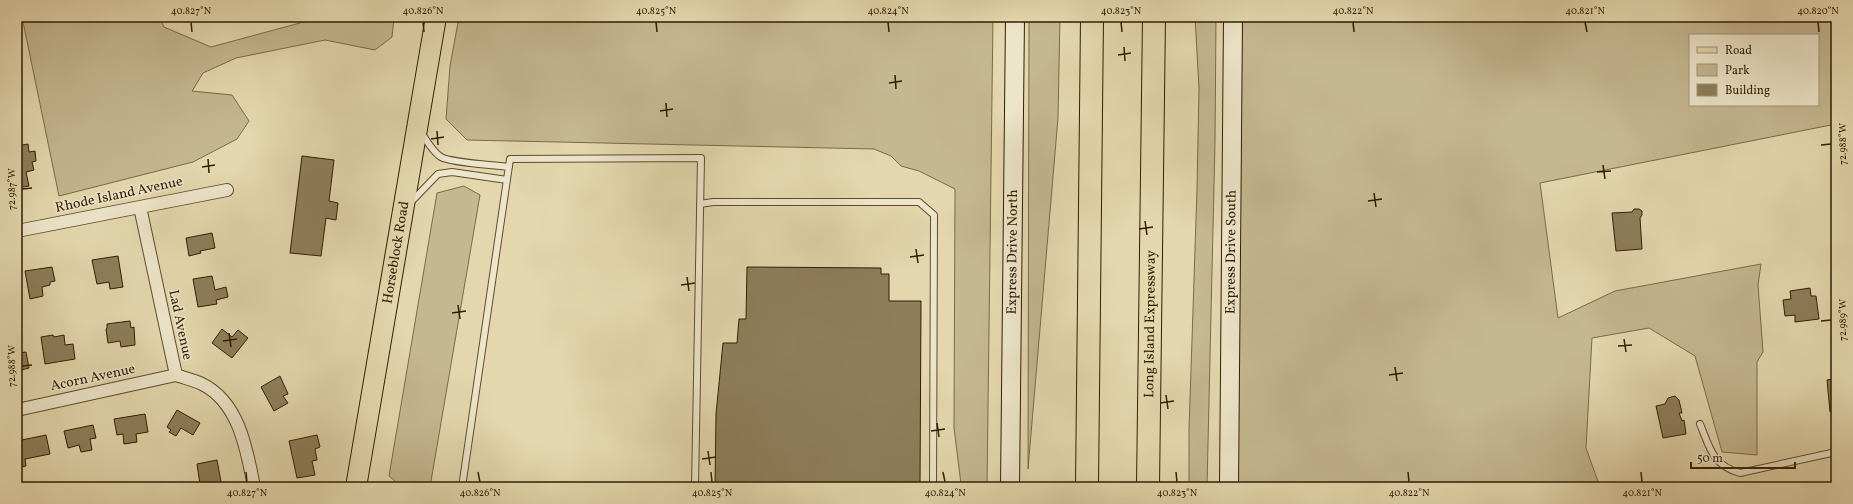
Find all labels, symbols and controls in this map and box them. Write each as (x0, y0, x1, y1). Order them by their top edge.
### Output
text: 40.827°N (171, 4, 212, 18)
text: 40.826°N (403, 4, 444, 18)
text: 40.825°N (636, 4, 677, 18)
text: 40.824°N (867, 4, 909, 18)
text: 40.823°N (1101, 4, 1142, 18)
text: 40.822°N (1333, 4, 1374, 18)
text: 40.821°N (1565, 4, 1605, 18)
text: 40.820°N (1797, 4, 1839, 18)
legend (1689, 34, 1819, 106)
text: Road (1725, 43, 1752, 59)
text: Park (1725, 63, 1750, 79)
text: Building (1725, 83, 1770, 99)
text: 72.988°W (1836, 123, 1850, 165)
text: 72.987°W (5, 168, 19, 210)
street label: Rhode Island Avenue (54, 172, 185, 218)
street label: Express Drive North (1002, 189, 1023, 315)
street label: Express Drive South (1221, 190, 1241, 314)
street label: Horseblock Road (378, 200, 414, 305)
street label: Long Island Expressway (1140, 250, 1161, 398)
street label: Lad Avenue (163, 288, 197, 362)
text: 72.989°W (1836, 299, 1850, 341)
text: 72.988°W (5, 345, 19, 387)
street label: Acorn Avenue (49, 360, 137, 396)
scale bar (1691, 444, 1795, 470)
text: 50 m (1697, 451, 1723, 467)
text: 40.827°N (227, 486, 268, 500)
text: 40.826°N (460, 486, 501, 500)
text: 40.825°N (692, 486, 733, 500)
text: 40.824°N (924, 486, 966, 500)
text: 40.823°N (1157, 486, 1198, 500)
text: 40.822°N (1389, 486, 1430, 500)
text: 40.821°N (1622, 486, 1662, 500)

